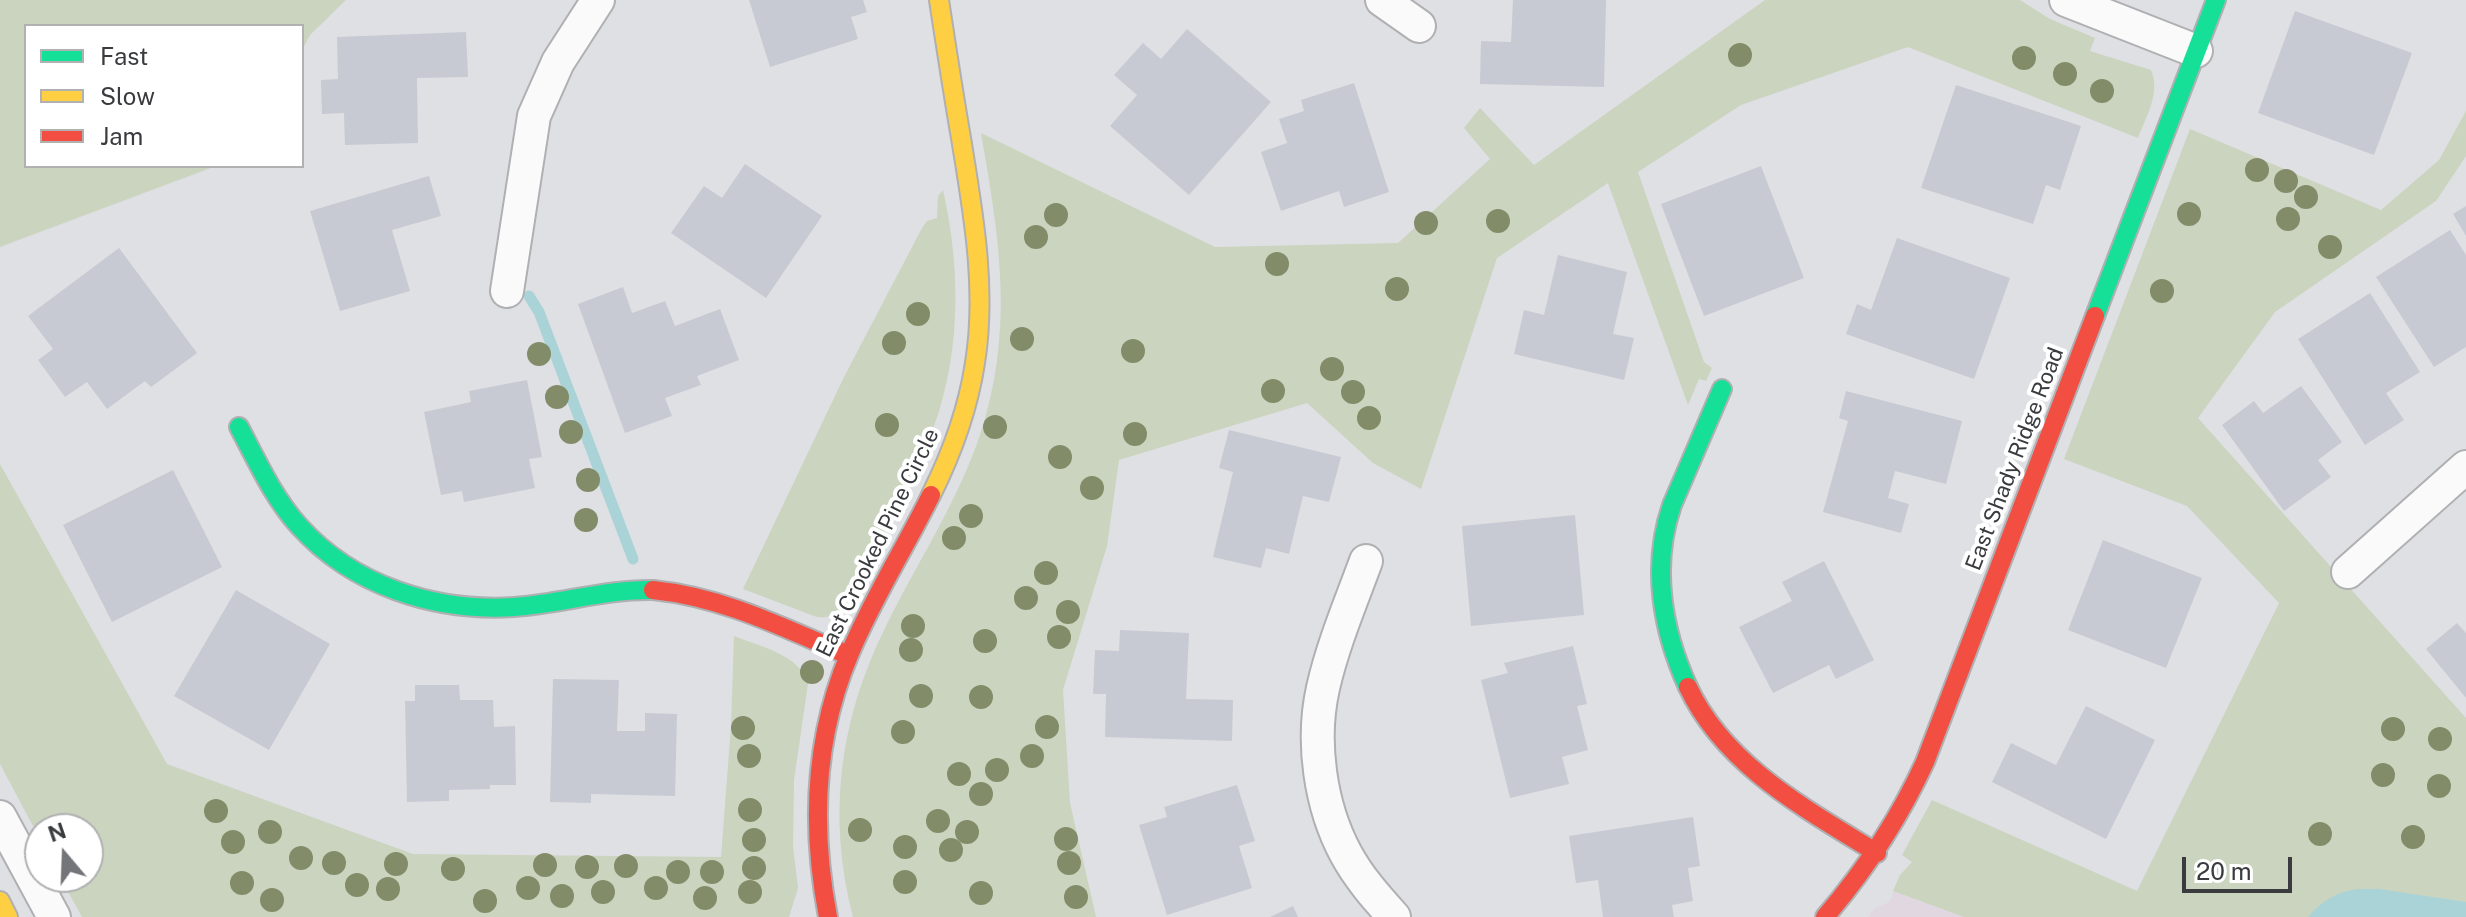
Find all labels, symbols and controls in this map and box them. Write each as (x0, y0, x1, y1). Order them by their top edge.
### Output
legend (24, 24, 304, 168)
text: Fast (100, 42, 148, 70)
text: Slow (100, 82, 155, 110)
text: Jam (100, 122, 143, 150)
street label: East Shady Ridge Road (1960, 344, 2070, 574)
street label: East Crooked Pine Circle (811, 424, 945, 662)
north arrow (24, 813, 104, 893)
text: N (44, 817, 69, 847)
scale bar (2186, 841, 2296, 891)
text: 20 m (2196, 857, 2252, 885)

